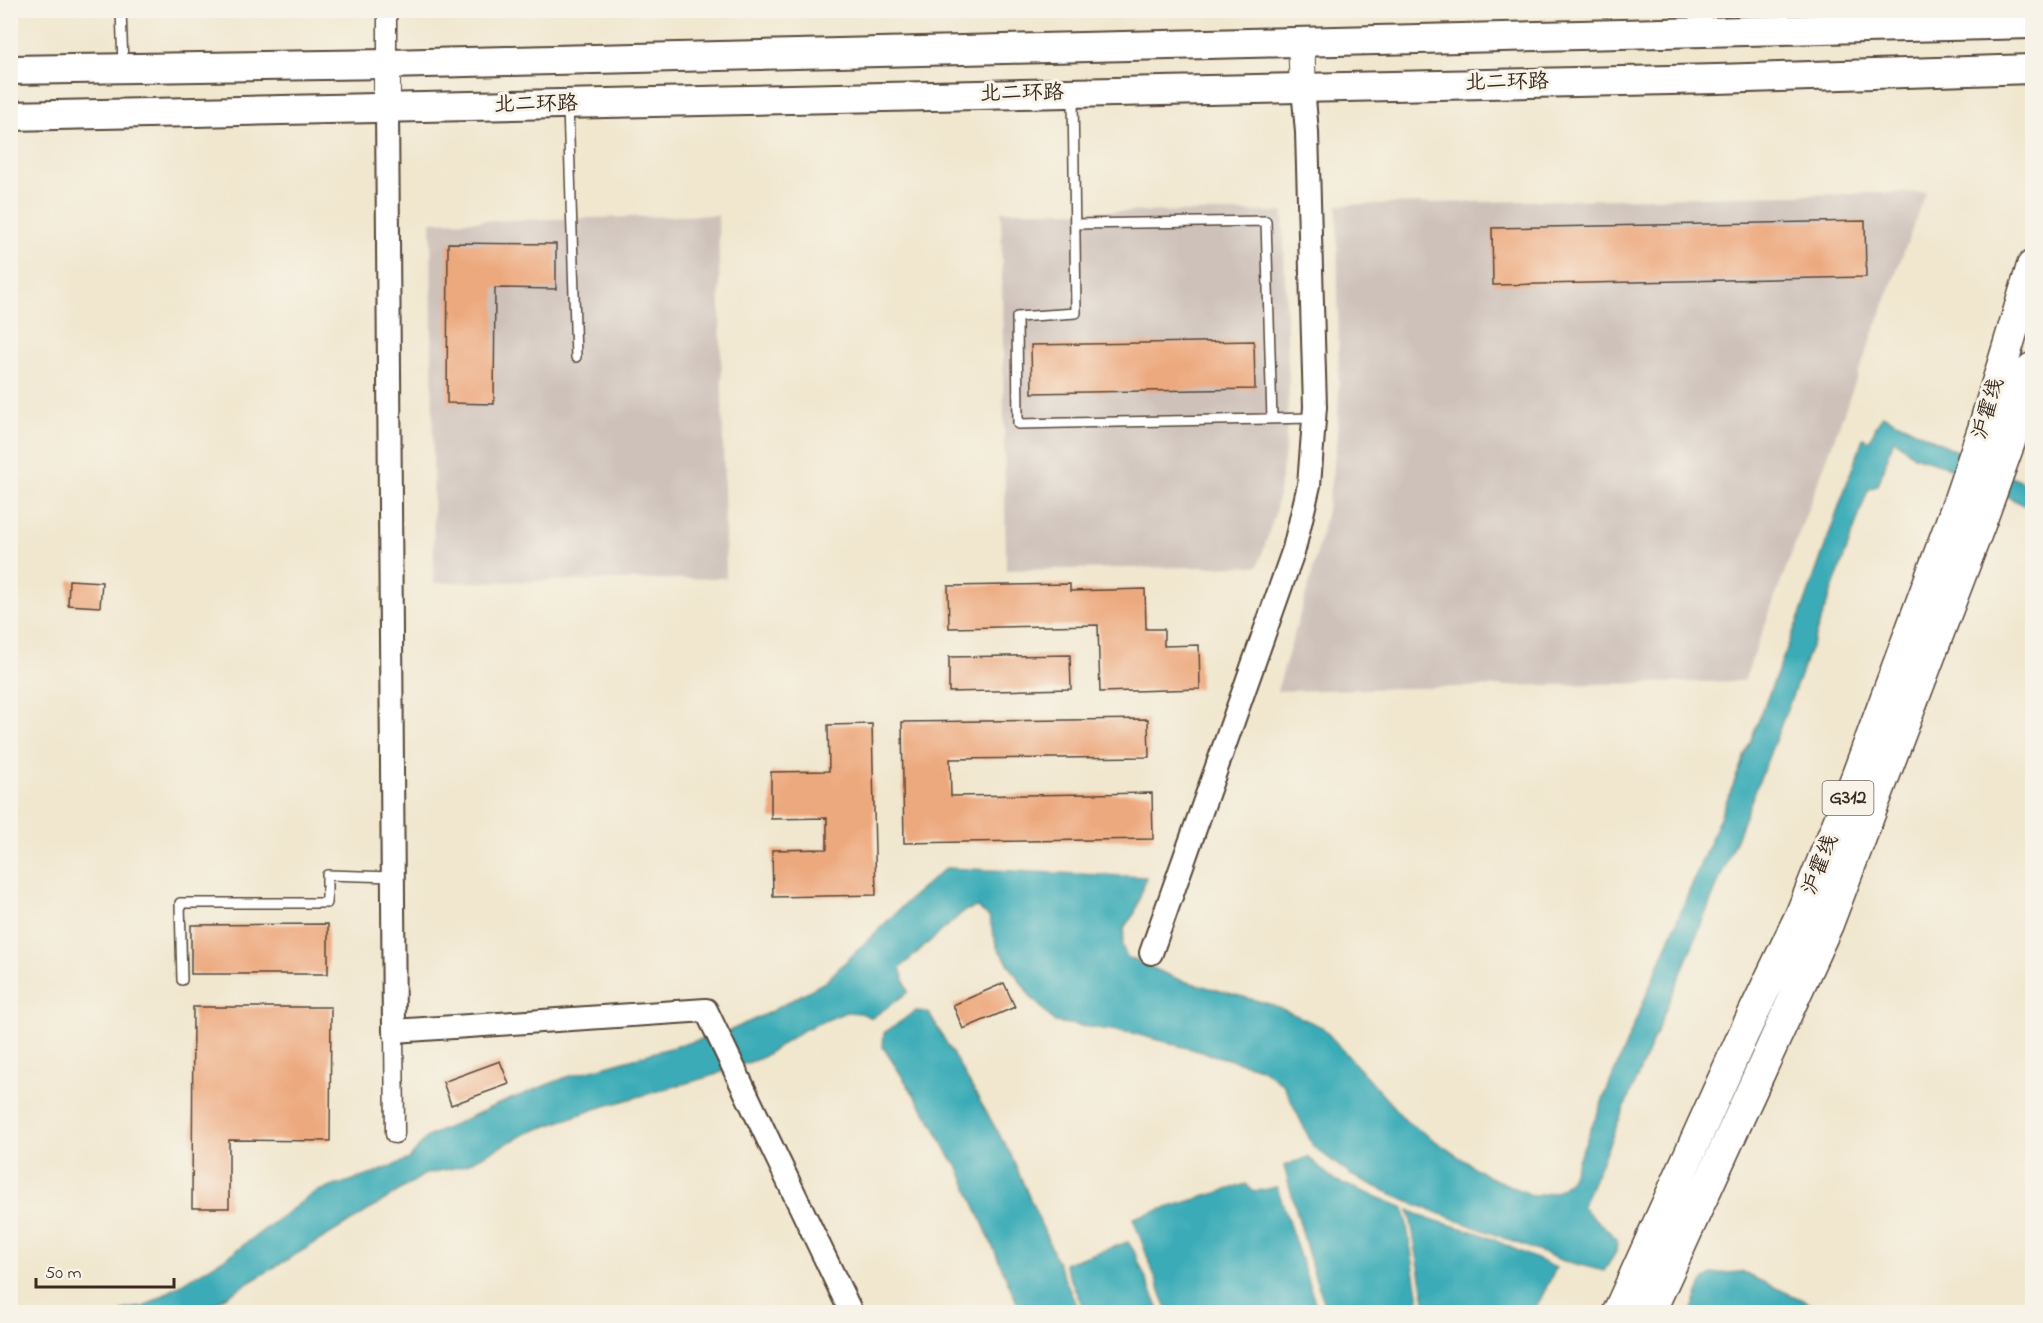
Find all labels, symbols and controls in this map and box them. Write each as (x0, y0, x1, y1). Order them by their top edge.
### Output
street label: 北二环路 (1465, 67, 1549, 99)
street label: 北二环路 (980, 78, 1064, 110)
street label: 北二环路 (494, 89, 578, 121)
street label: 沪霍线 (1965, 374, 2013, 444)
road number: G312 (1822, 781, 1874, 815)
street label: 沪霍线 (1795, 830, 1847, 900)
scale bar (36, 1251, 174, 1289)
text: 50 m (45, 1261, 82, 1287)

